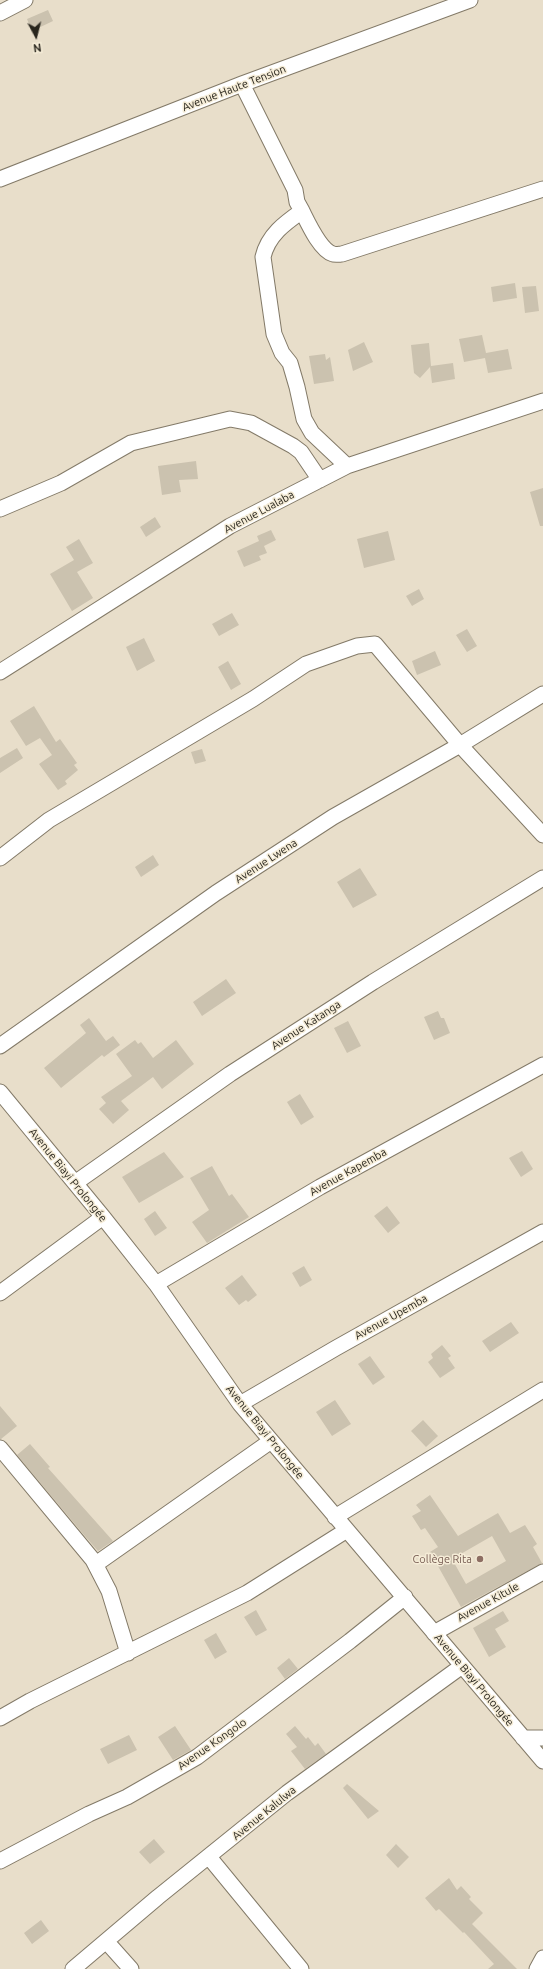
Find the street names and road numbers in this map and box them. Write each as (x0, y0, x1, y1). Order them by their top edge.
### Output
street label: Avenue Haute Tension (180, 62, 288, 114)
street label: Avenue Lualaba (222, 488, 296, 536)
street label: Avenue Lwena (232, 836, 300, 886)
street label: Avenue Katanga (269, 998, 343, 1052)
street label: Avenue Biayi Prolongée (26, 1126, 110, 1224)
street label: Avenue Kapemba (307, 1145, 389, 1199)
street label: Avenue Upemba (352, 1292, 430, 1342)
street label: Avenue Biayi Prolongée (223, 1383, 307, 1481)
street label: Avenue Kitule (455, 1580, 521, 1624)
street label: Avenue Biayi Prolongée (431, 1631, 517, 1729)
street label: Avenue Kongolo (175, 1715, 249, 1773)
street label: Avenue Kalulwa (229, 1783, 299, 1843)

